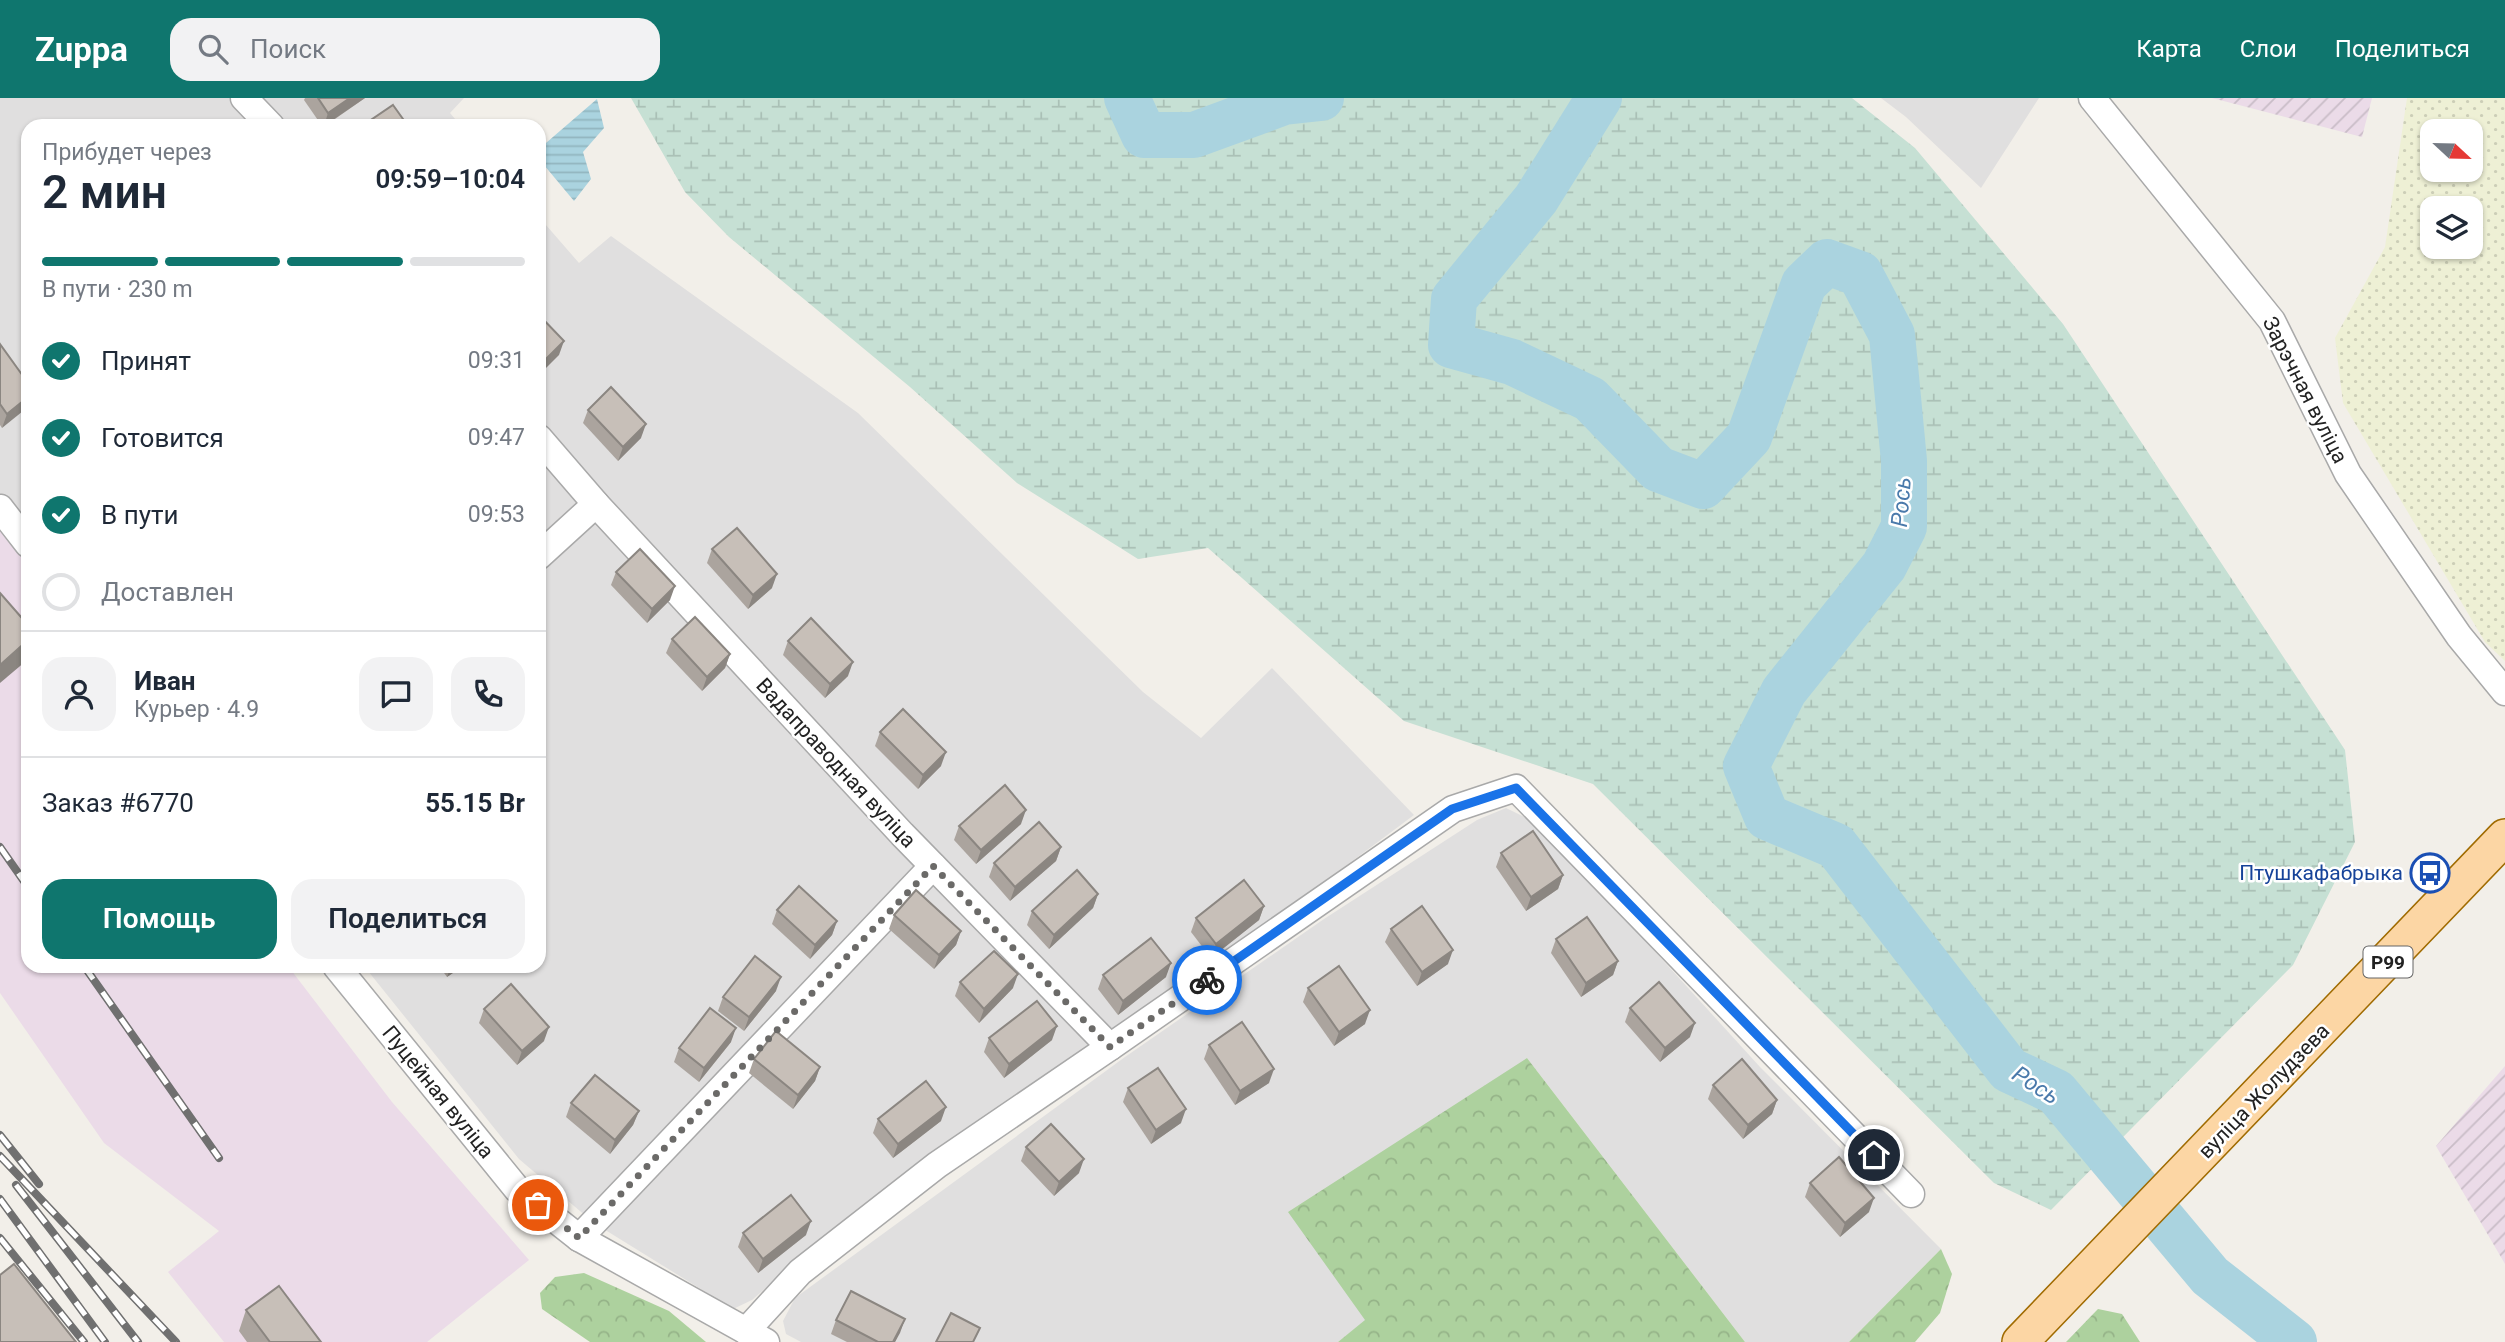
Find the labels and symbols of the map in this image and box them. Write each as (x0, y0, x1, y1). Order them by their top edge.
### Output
north arrow (2420, 119, 2483, 182)
street label: Зарэчная вуліца (2258, 313, 2352, 467)
water label: Рось (1886, 476, 1917, 528)
street label: Вадаправодная вуліца (751, 673, 921, 853)
bus stop icon: Птушкафабрыка (2409, 852, 2451, 894)
place label: Птушкафабрыка (2239, 861, 2403, 885)
courier (1172, 945, 1242, 1015)
road number: Р99 (2364, 946, 2412, 978)
street label: вуліца Жолудзева (2194, 1019, 2334, 1163)
street label: Пуцейная вуліца (377, 1021, 499, 1163)
water label: Рось (2007, 1060, 2064, 1110)
pin (1844, 1125, 1904, 1185)
pin (508, 1175, 568, 1235)

